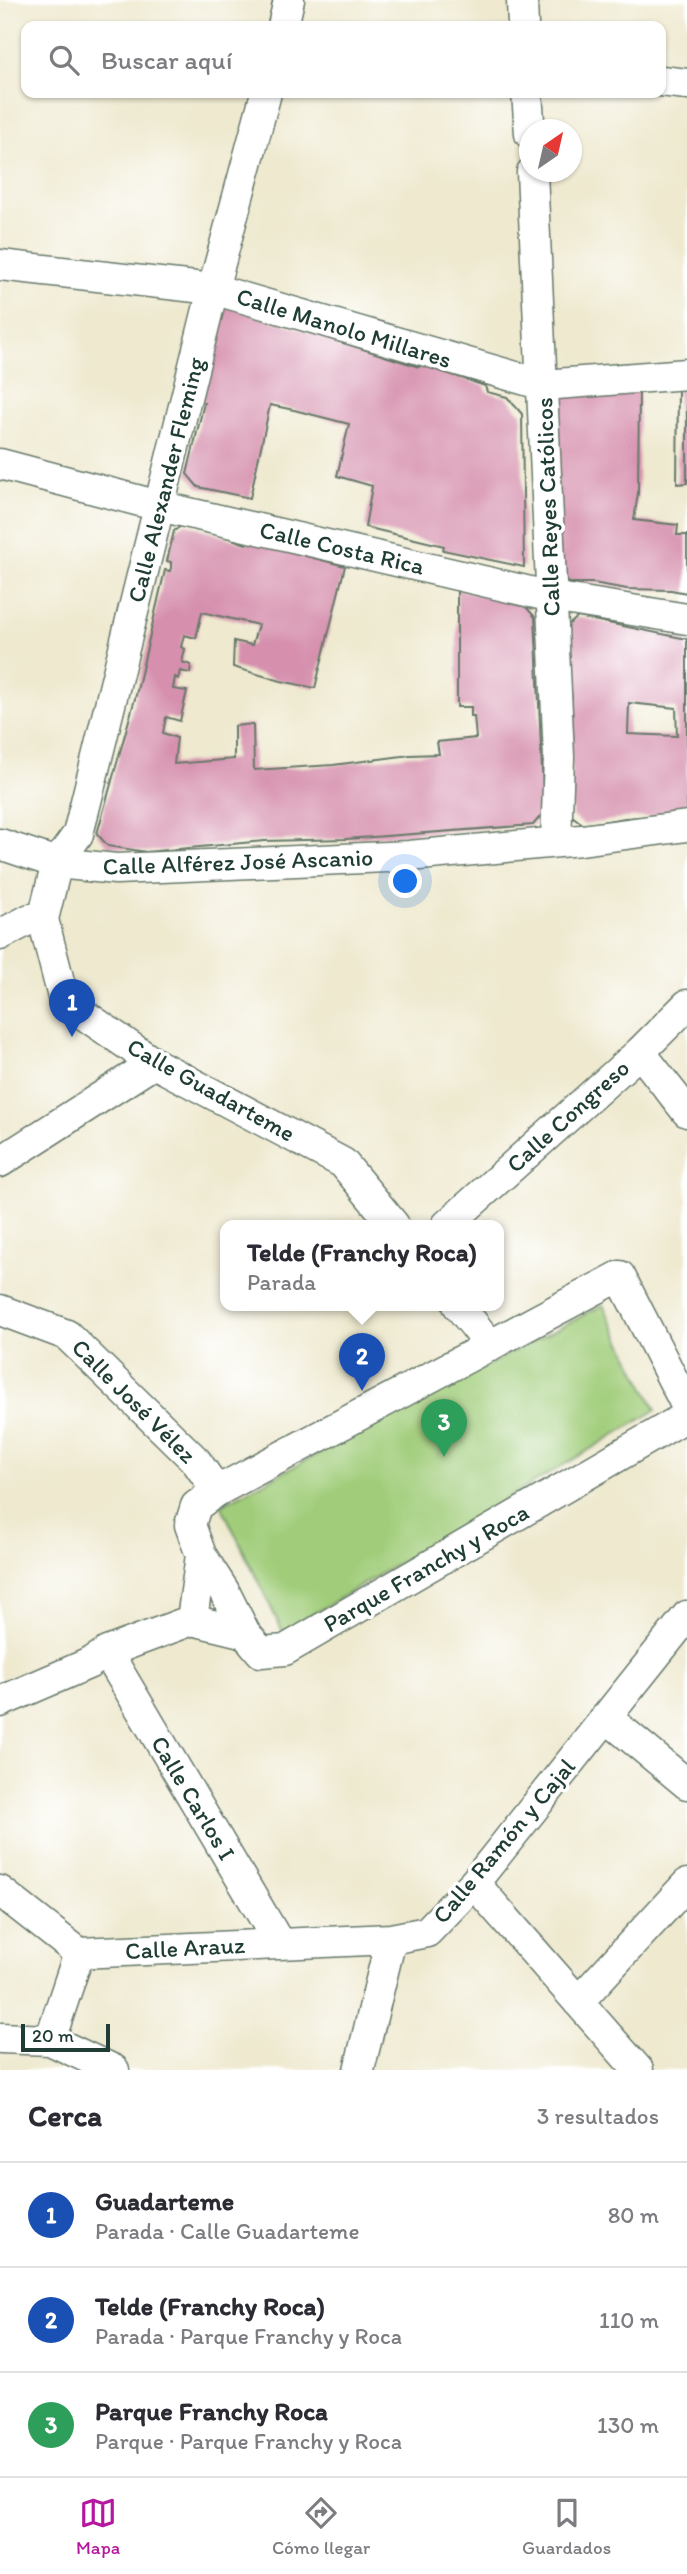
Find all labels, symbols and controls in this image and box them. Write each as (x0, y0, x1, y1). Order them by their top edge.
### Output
search box (21, 21, 666, 98)
icon: search (45, 41, 83, 79)
text: Buscar aquí (101, 44, 232, 76)
north arrow (519, 119, 582, 182)
street label: Calle Manolo Millares (233, 281, 455, 374)
street label: Calle Alexander Fleming (121, 354, 210, 605)
street label: Calle Reyes Católicos (529, 397, 566, 617)
street label: Calle Costa Rica (257, 514, 428, 581)
street label: Calle Alférez José Ascanio (102, 842, 374, 881)
your location (388, 864, 422, 898)
pin: 1 (49, 979, 95, 1037)
street label: Calle Guadarteme (122, 1031, 300, 1148)
street label: Calle Congreso (500, 1053, 635, 1178)
popup (220, 1220, 504, 1311)
text: Telde (Franchy Roca) (247, 1236, 477, 1268)
text: Parada (247, 1268, 316, 1296)
street label: Calle José Vélez (66, 1332, 203, 1469)
pin: 2 (339, 1333, 385, 1391)
pin: 3 (421, 1399, 467, 1457)
street label: Parque Franchy y Roca (318, 1497, 534, 1638)
street label: Calle Carlos I (145, 1730, 242, 1865)
street label: Calle Ramón y Cajal (426, 1752, 581, 1929)
street label: Calle Arauz (124, 1930, 246, 1965)
scale bar (21, 2021, 110, 2053)
text: 20 m (32, 2024, 74, 2047)
text: Cerca (28, 2097, 102, 2134)
text: 3 resultados (537, 2102, 659, 2130)
text: Guadarteme (95, 2185, 234, 2217)
text: 1 (46, 2201, 56, 2229)
text: 80 m (608, 2201, 659, 2229)
text: Parada · Calle Guadarteme (95, 2217, 359, 2245)
text: Telde (Franchy Roca) (95, 2290, 325, 2322)
text: 2 (45, 2306, 57, 2334)
text: 110 m (599, 2306, 659, 2334)
text: Parada · Parque Franchy y Roca (95, 2322, 402, 2350)
text: Parque Franchy Roca (95, 2395, 328, 2427)
text: 3 (45, 2411, 57, 2439)
text: 130 m (597, 2411, 659, 2439)
text: Parque · Parque Franchy y Roca (95, 2427, 402, 2455)
tab: Mapa (76, 2494, 120, 2559)
tab: Cómo llegar (272, 2494, 370, 2559)
tab: Guardados (522, 2494, 611, 2559)

